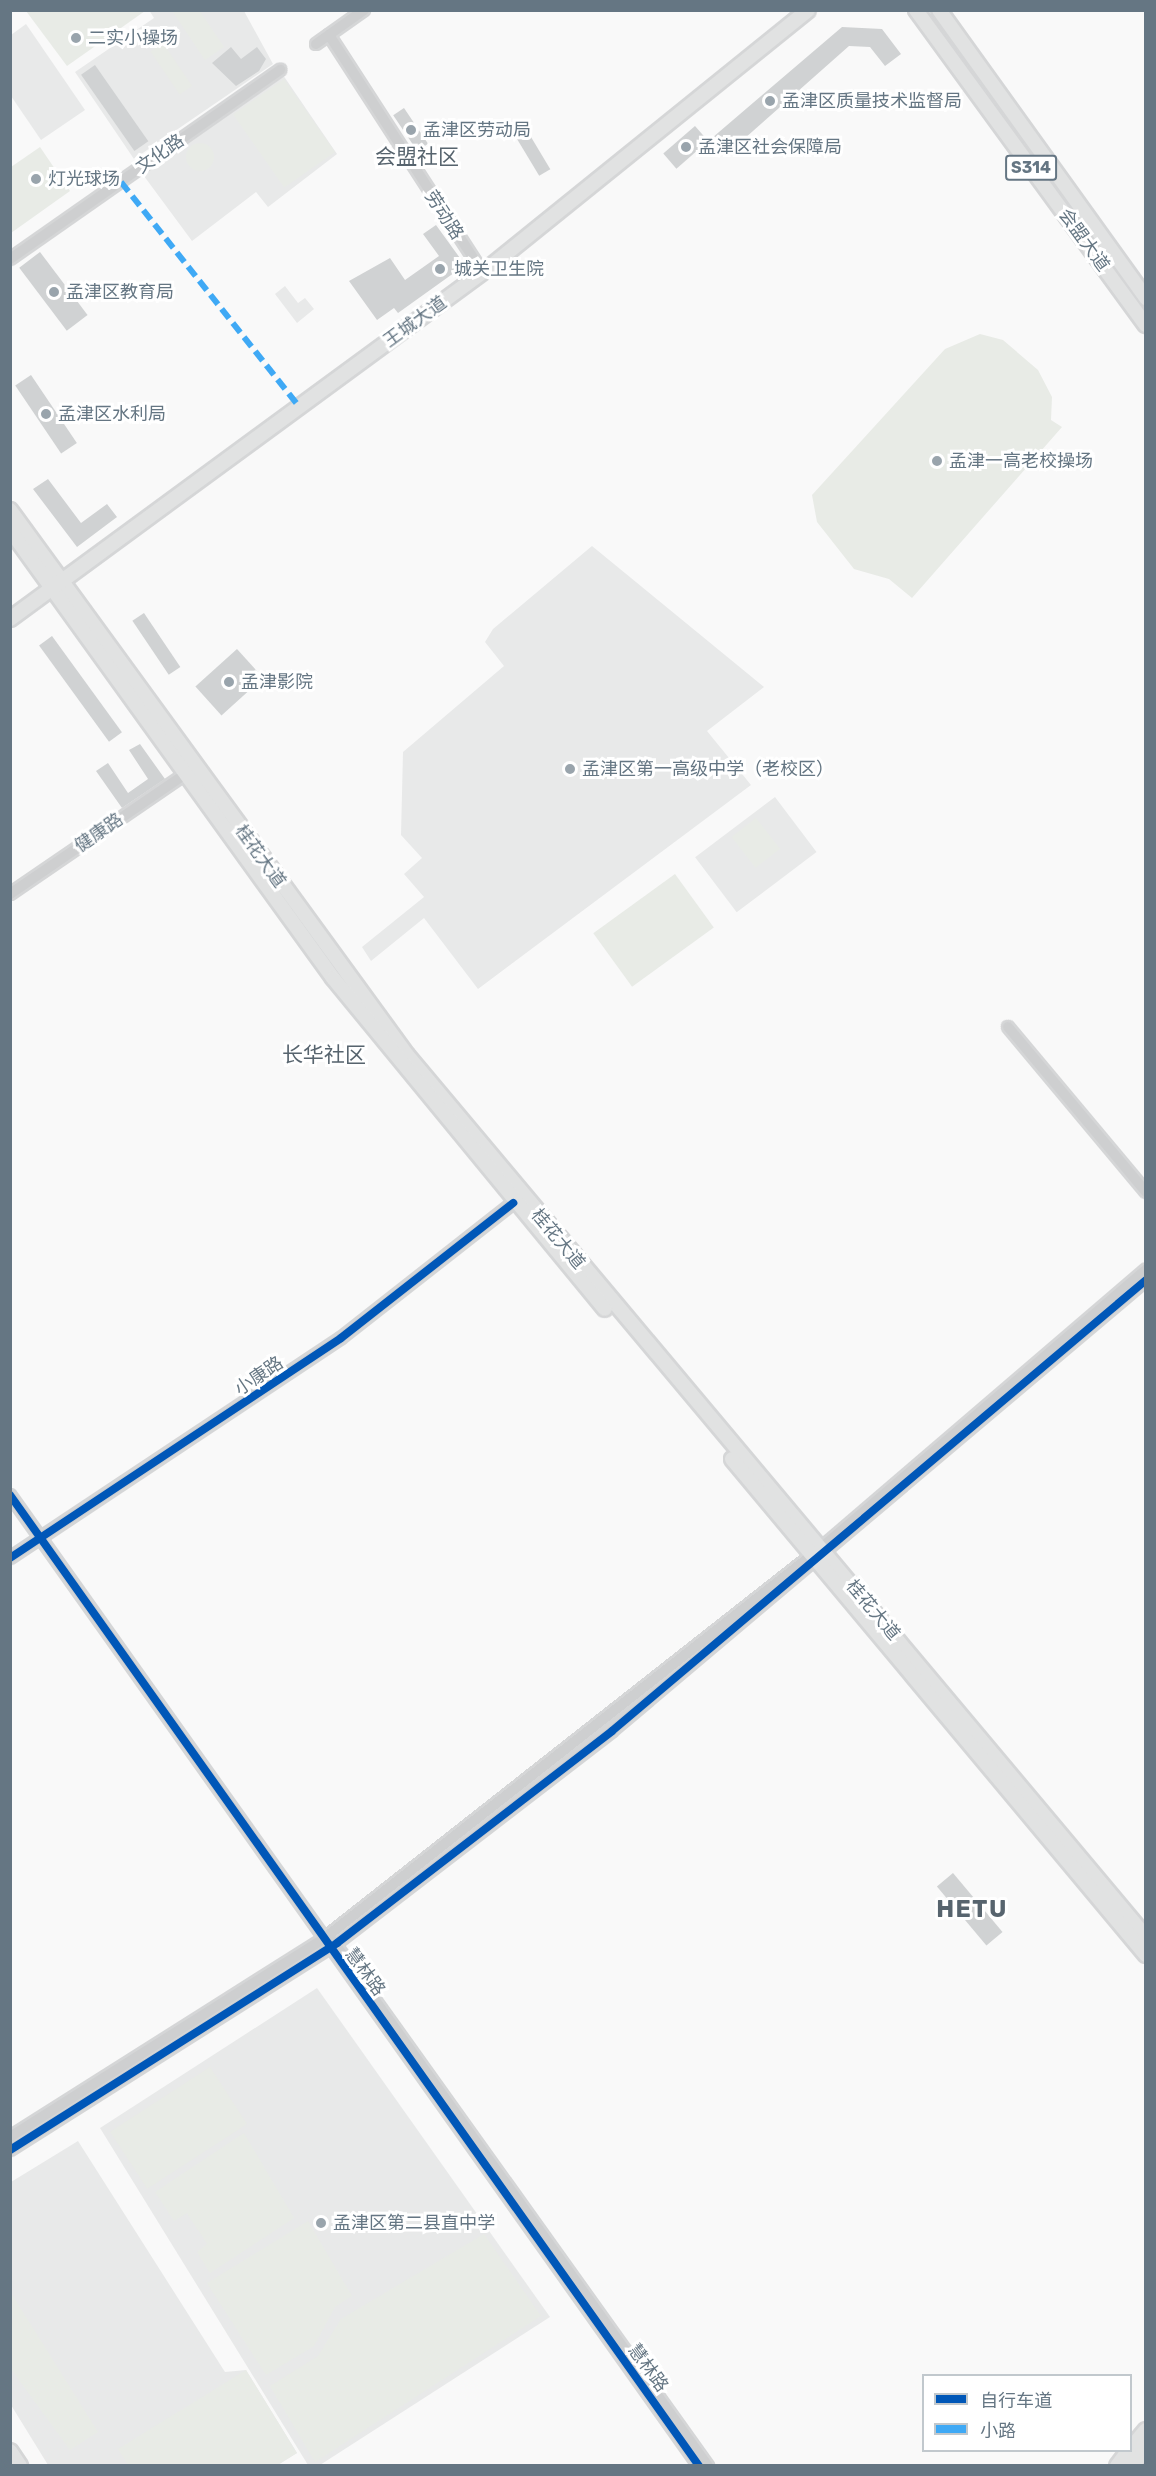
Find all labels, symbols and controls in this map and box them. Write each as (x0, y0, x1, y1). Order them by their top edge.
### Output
place label: 二实小操场 (88, 27, 178, 49)
marker: 二实小操场 (69, 31, 83, 45)
place label: 孟津区质量技术监督局 (782, 90, 962, 112)
marker: 孟津区质量技术监督局 (763, 94, 777, 108)
place label: 孟津区劳动局 (423, 119, 531, 141)
marker: 孟津区劳动局 (404, 123, 418, 137)
street label: 文化路 (132, 130, 188, 178)
place label: 孟津区社会保障局 (698, 136, 842, 158)
marker: 孟津区社会保障局 (679, 140, 693, 154)
district label: 会盟社区 (375, 144, 459, 170)
road number: S314 (1004, 155, 1058, 181)
place label: 灯光球场 (48, 168, 120, 190)
marker: 灯光球场 (29, 172, 43, 186)
street label: 劳动路 (420, 186, 468, 244)
street label: 会盟大道 (1054, 205, 1114, 275)
place label: 城关卫生院 (454, 258, 544, 280)
marker: 城关卫生院 (431, 260, 449, 278)
place label: 孟津区教育局 (66, 281, 174, 303)
marker: 孟津区教育局 (47, 285, 61, 299)
street label: 王城大道 (380, 292, 450, 352)
place label: 孟津区水利局 (58, 403, 166, 425)
marker: 孟津区水利局 (39, 407, 53, 421)
place label: 孟津一高老校操场 (949, 450, 1093, 472)
marker: 孟津一高老校操场 (930, 454, 944, 468)
place label: 孟津影院 (241, 671, 313, 693)
marker: 孟津影院 (222, 675, 236, 689)
place label: 孟津区第一高级中学（老校区） (582, 758, 834, 780)
marker: 孟津区第一高级中学（老校区） (563, 762, 577, 776)
street label: 健康路 (71, 809, 127, 857)
street label: 桂花大道 (230, 821, 290, 891)
district label: 长华社区 (282, 1042, 366, 1068)
street label: 桂花大道 (527, 1204, 589, 1274)
street label: 小康路 (231, 1352, 287, 1400)
street label: 桂花大道 (842, 1575, 904, 1645)
district label: HETU (936, 1896, 1008, 1924)
street label: 慧林路 (340, 1944, 390, 2000)
place label: 孟津区第二县直中学 (333, 2212, 495, 2234)
marker: 孟津区第二县直中学 (314, 2216, 328, 2230)
street label: 慧林路 (623, 2340, 673, 2396)
legend (922, 2374, 1132, 2452)
text: 自行车道 (980, 2390, 1052, 2412)
text: 小路 (980, 2420, 1016, 2442)

